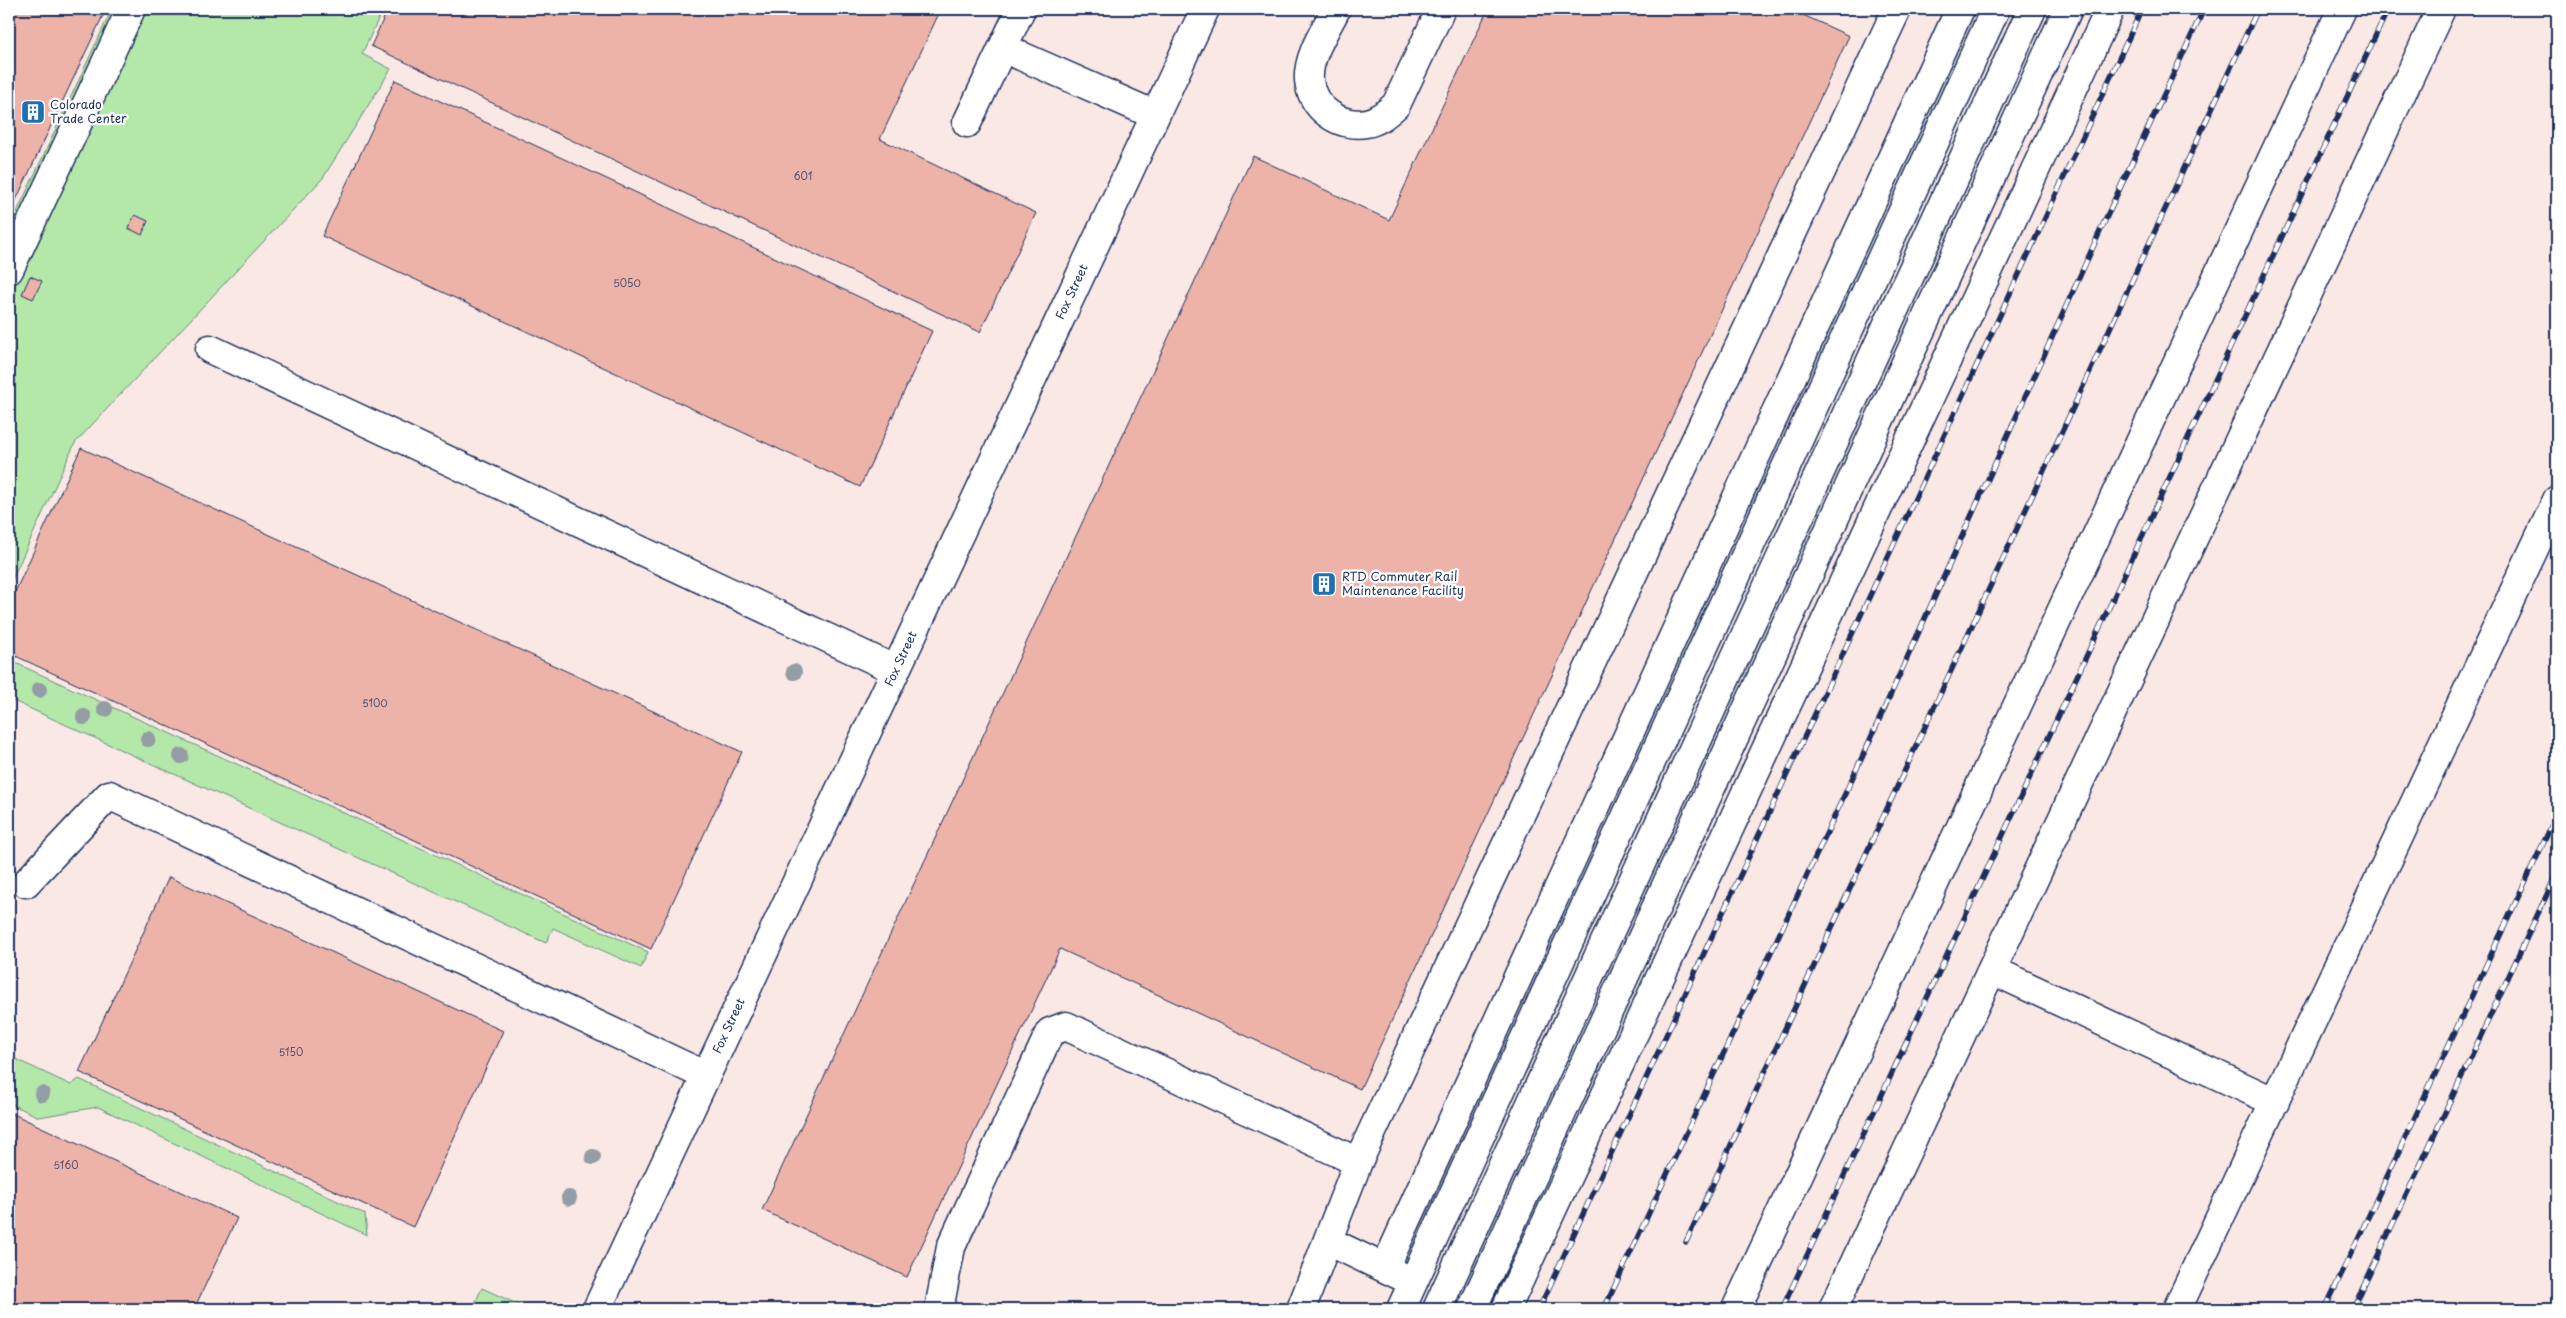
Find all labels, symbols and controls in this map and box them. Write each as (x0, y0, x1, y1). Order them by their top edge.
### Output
place label: Colorado Trade Center (50, 95, 127, 127)
building icon: Colorado Trade Center (20, 99, 46, 125)
house number: 601 (794, 168, 812, 183)
street label: Fox Street (1050, 261, 1092, 322)
house number: 5050 (613, 275, 641, 290)
place label: RTD Commuter Rail Maintenance Facility (1342, 567, 1464, 599)
building icon: RTD Commuter Rail Maintenance Facility (1311, 571, 1337, 597)
street label: Fox Street (879, 628, 921, 689)
house number: 5100 (362, 695, 388, 710)
street label: Fox Street (707, 995, 749, 1056)
house number: 5150 (279, 1044, 303, 1059)
house number: 5160 (53, 1157, 79, 1172)

